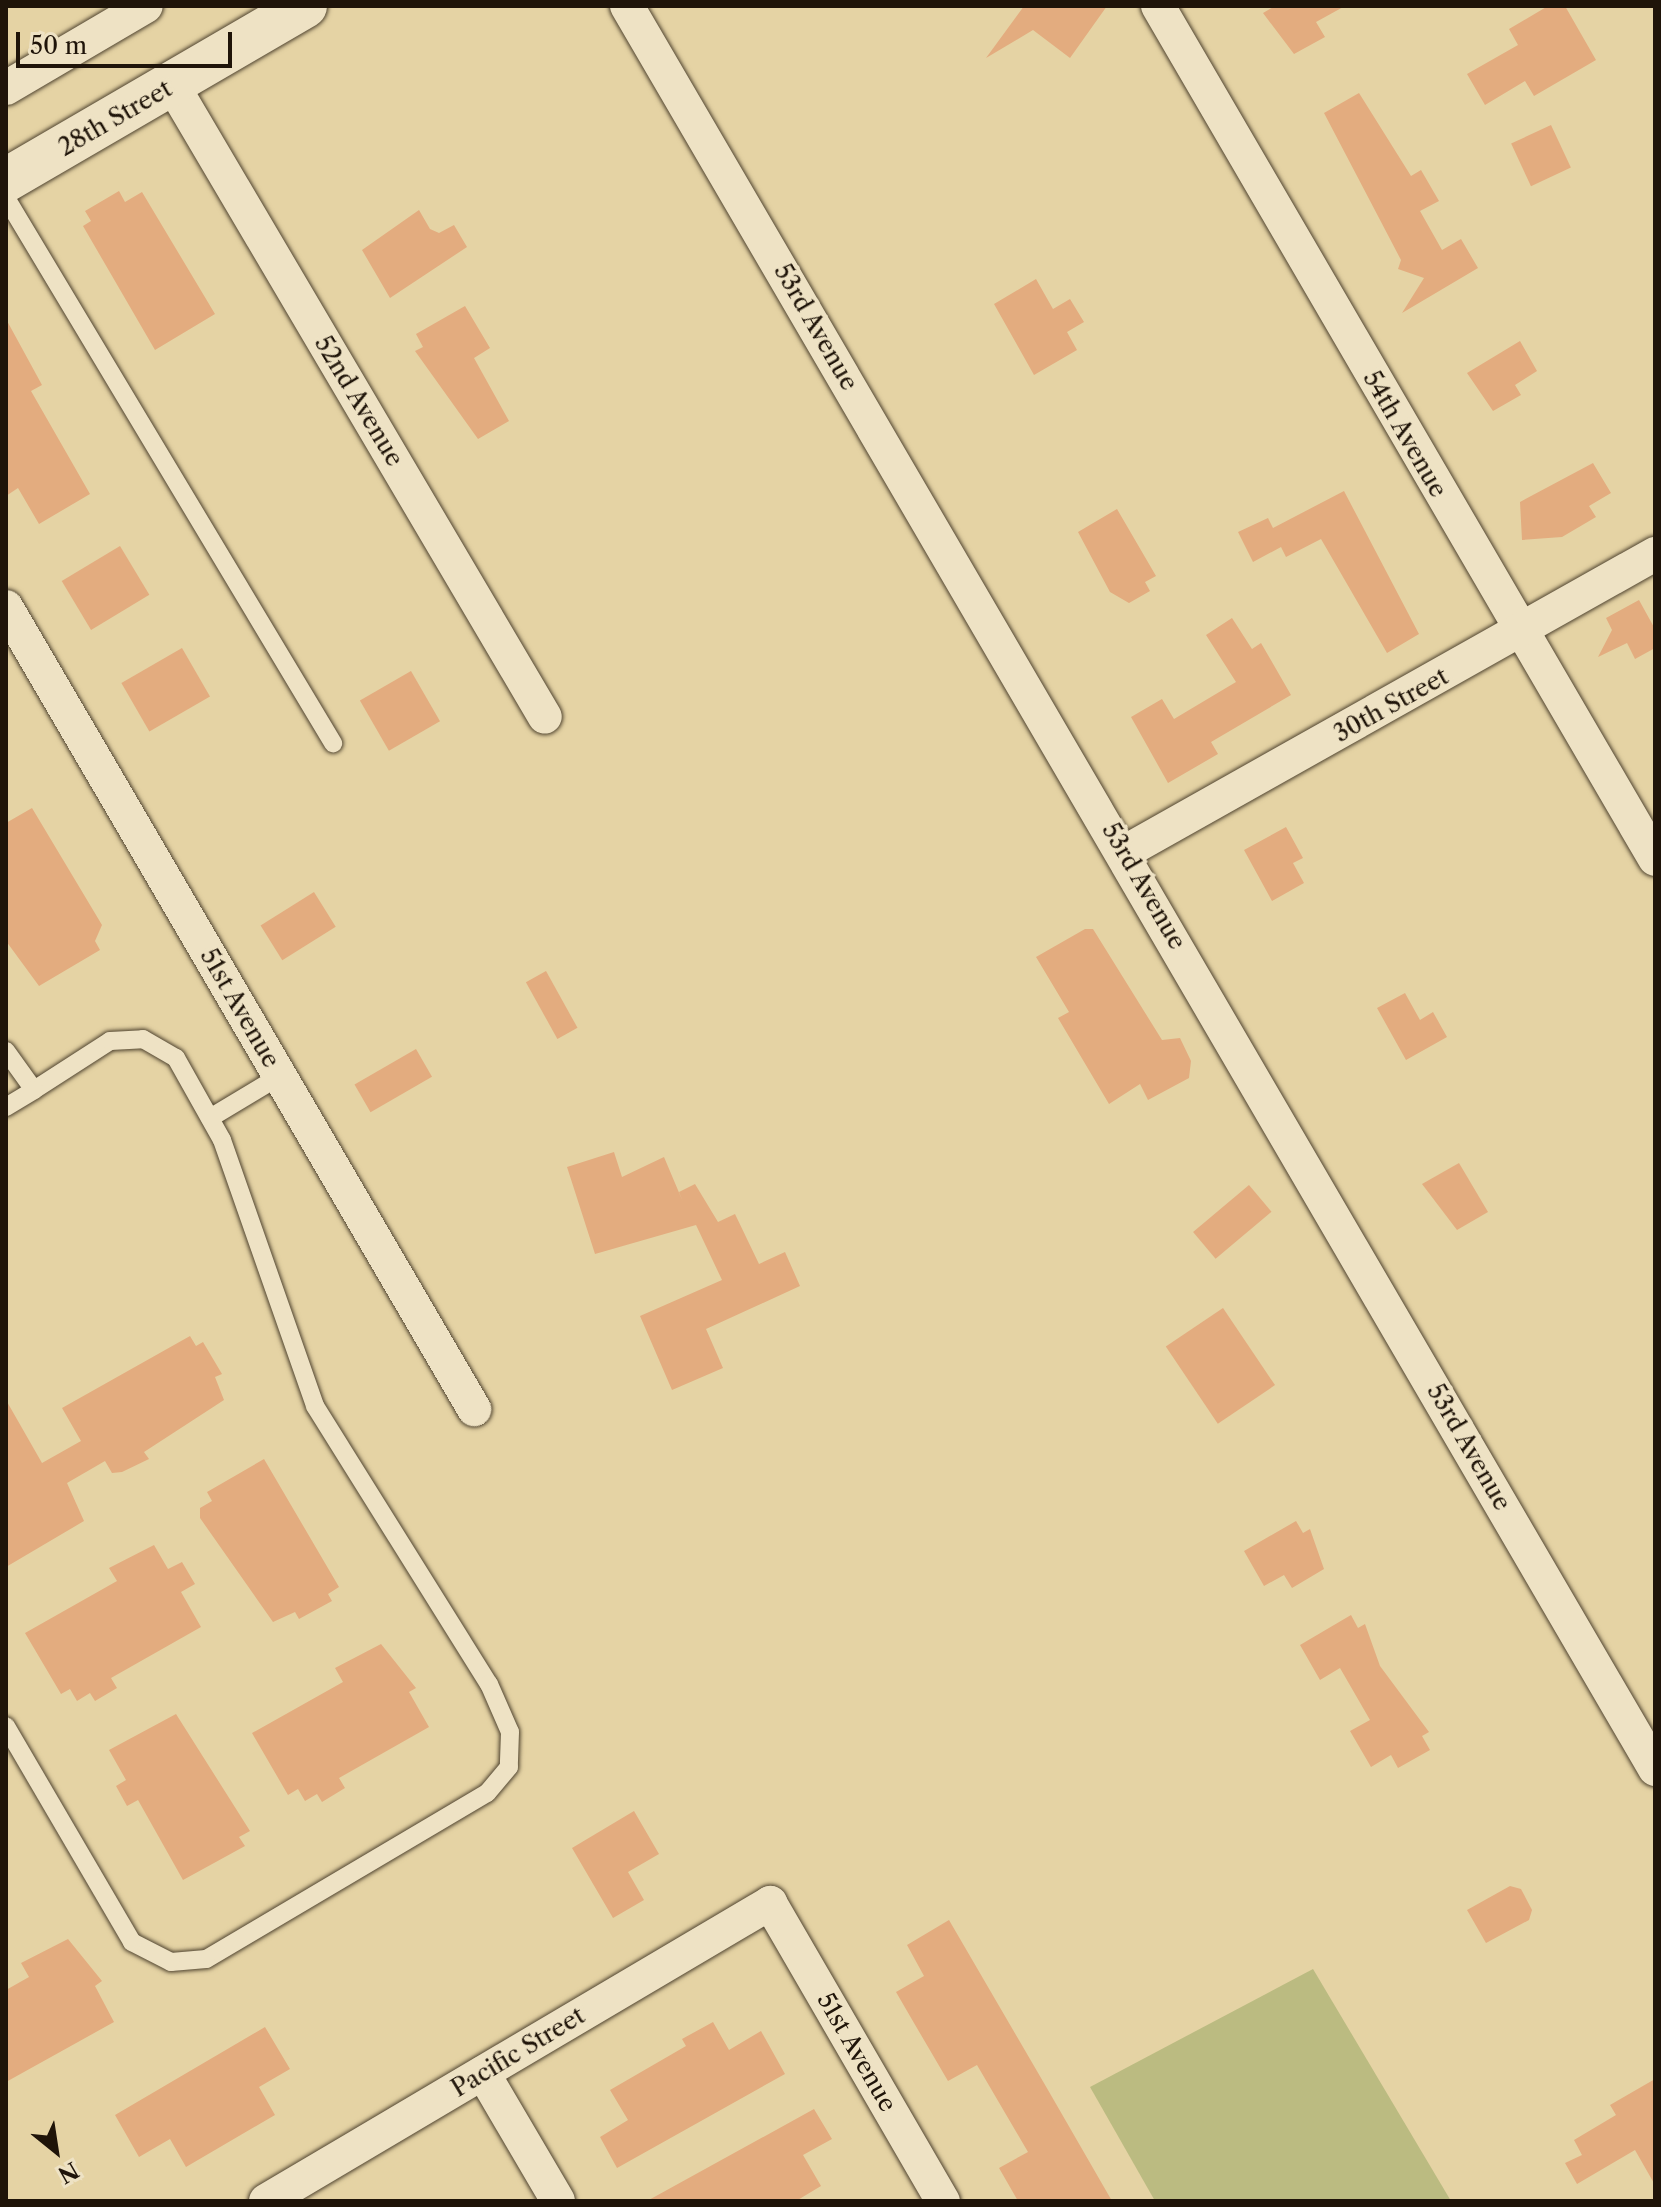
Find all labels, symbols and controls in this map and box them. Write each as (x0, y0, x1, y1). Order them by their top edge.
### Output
scale bar (20, 16, 236, 66)
text: 50 m (30, 31, 87, 60)
street label: 28th Street (53, 74, 177, 162)
street label: 53rd Avenue (768, 258, 864, 396)
street label: 52nd Avenue (308, 330, 410, 472)
street label: 54th Avenue (1357, 365, 1453, 503)
street label: 30th Street (1329, 662, 1453, 748)
street label: 53rd Avenue (1096, 817, 1192, 955)
street label: 51st Avenue (194, 943, 286, 1073)
street label: 53rd Avenue (1421, 1378, 1517, 1516)
street label: 51st Avenue (811, 1987, 903, 2117)
street label: Pacific Street (446, 2001, 590, 2103)
north arrow (16, 2111, 96, 2191)
text: N (53, 2156, 83, 2189)

